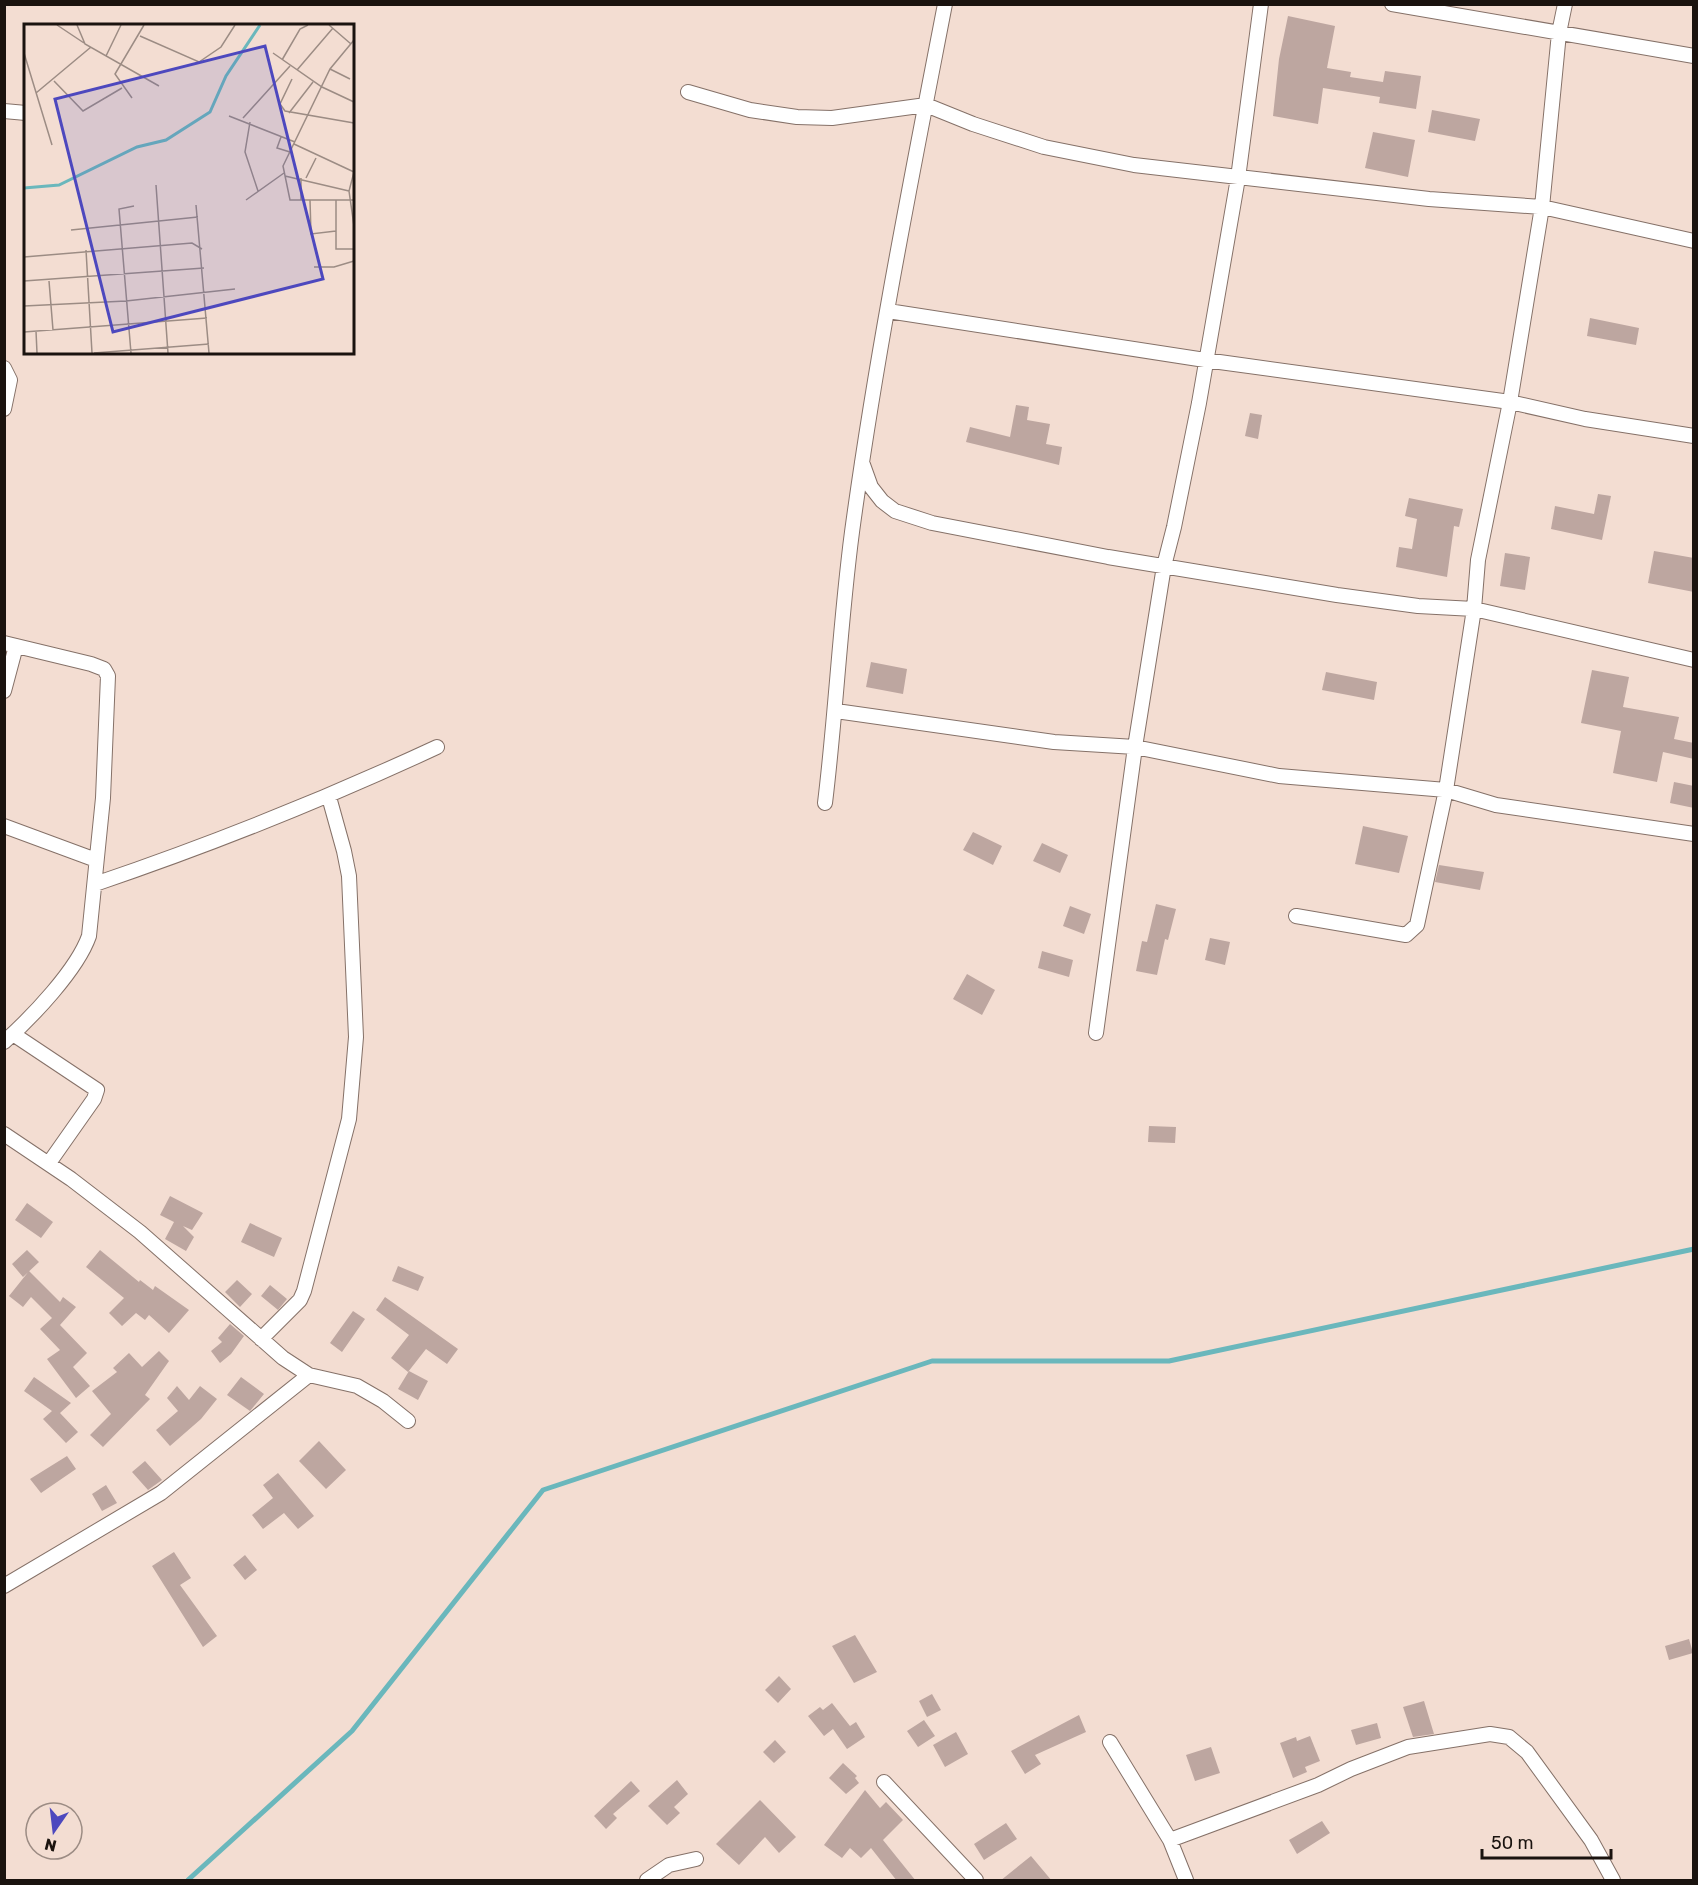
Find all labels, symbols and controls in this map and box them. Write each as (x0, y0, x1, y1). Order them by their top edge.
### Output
inset map (24, 24, 354, 354)
north arrow (24, 1801, 84, 1861)
scale bar (1482, 1822, 1611, 1860)
text: 50 m (1491, 1832, 1534, 1854)
text: N (43, 1834, 58, 1856)

